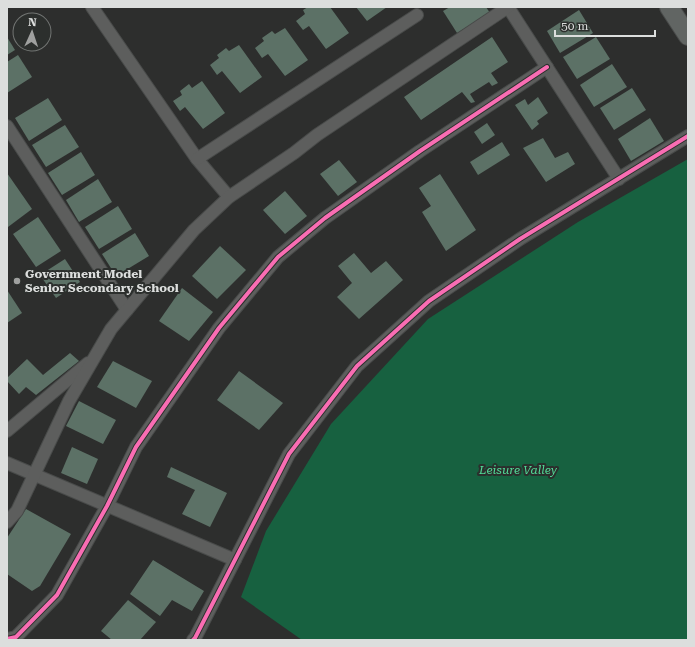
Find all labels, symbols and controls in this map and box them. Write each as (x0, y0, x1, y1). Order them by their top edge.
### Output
north arrow (12, 12, 52, 52)
scale bar (555, 12, 655, 38)
text: N (28, 16, 38, 29)
text: 50 m (561, 19, 588, 33)
place label: Government Model Senior Secondary School (25, 267, 179, 295)
marker: Government Model Senior Secondary School (12, 276, 22, 286)
park label: Leisure Valley (478, 463, 558, 477)

